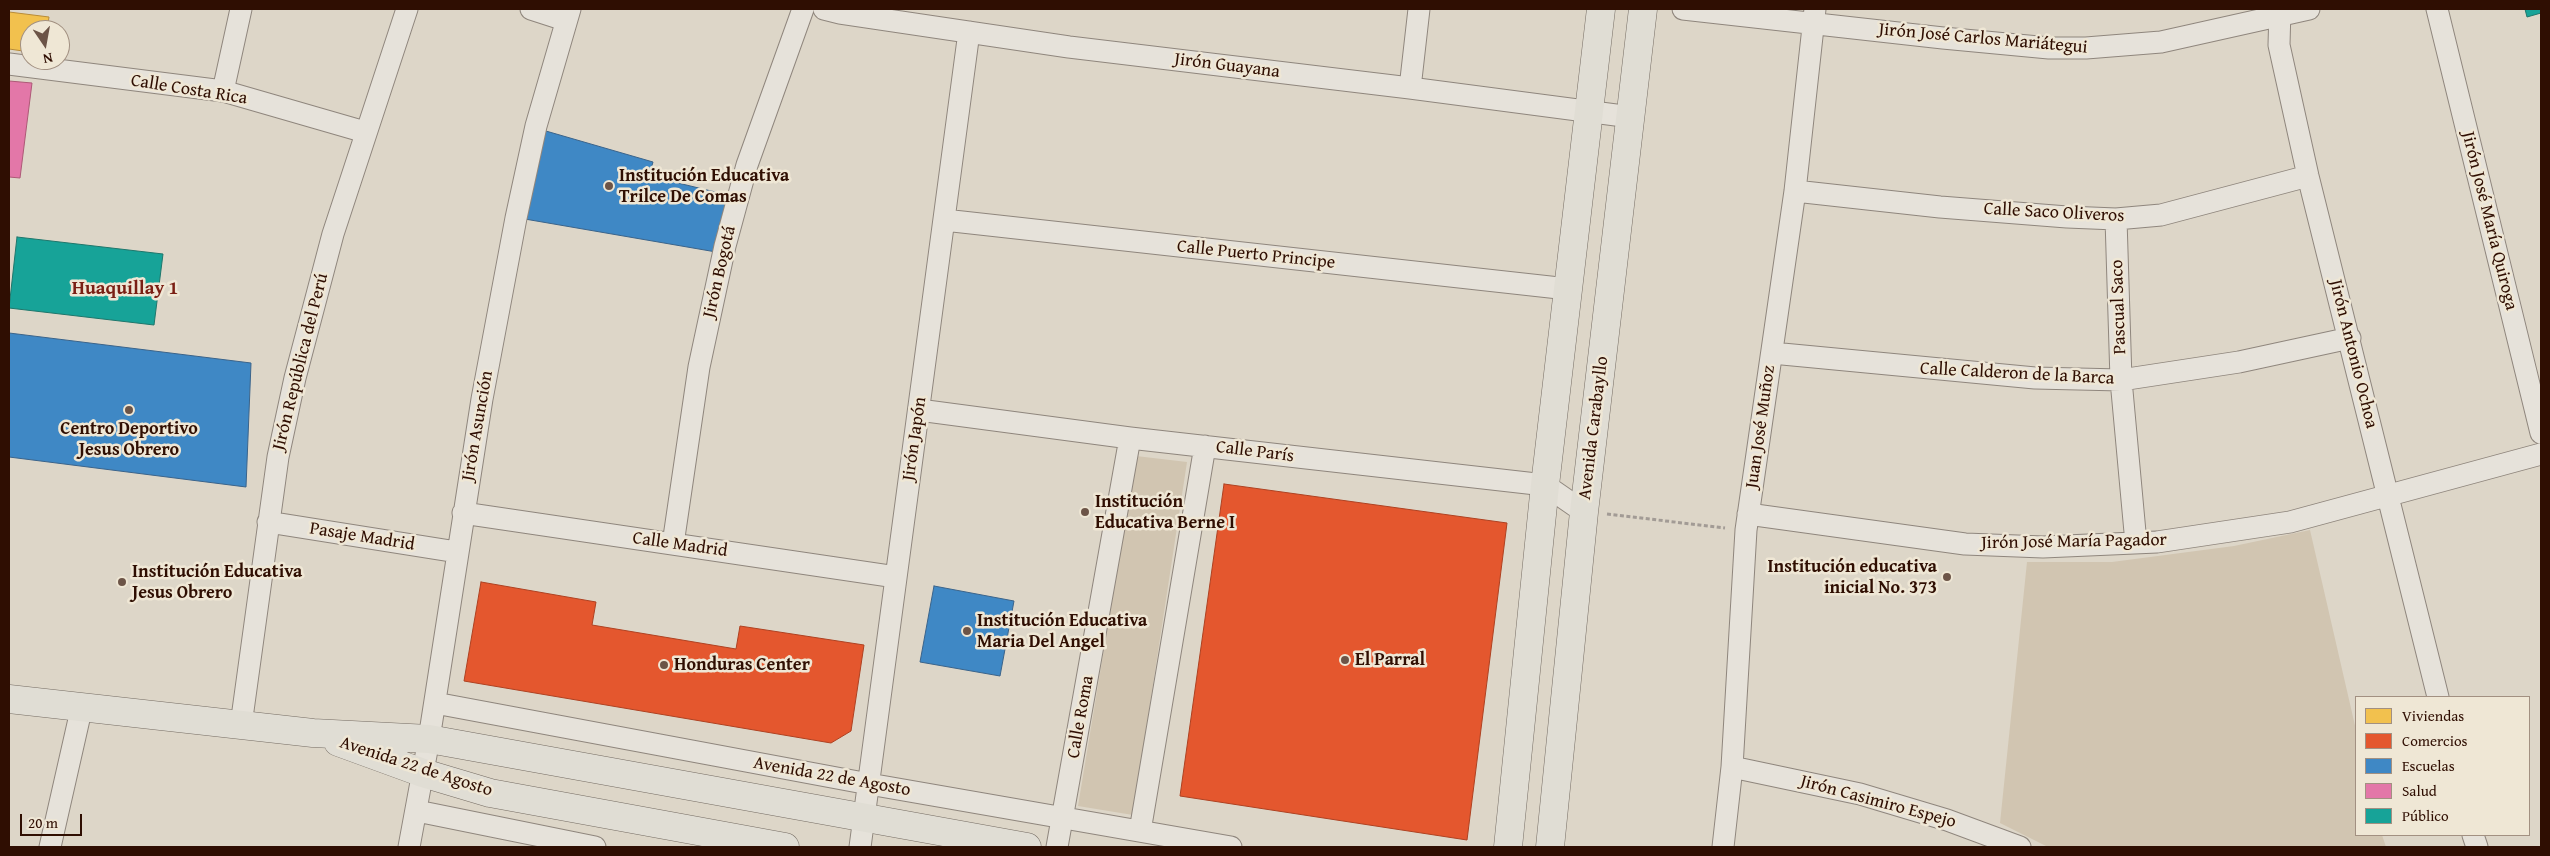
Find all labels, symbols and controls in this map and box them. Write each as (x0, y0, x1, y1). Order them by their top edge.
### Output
street label: Jirón José Carlos Mariátegui (1878, 19, 2088, 59)
north arrow (20, 20, 70, 70)
text: N (41, 48, 55, 69)
street label: Jirón Guayana (1173, 49, 1281, 83)
street label: Calle Costa Rica (129, 70, 249, 110)
street label: Jirón José María Quiroga (2456, 129, 2522, 313)
place label: Institución Educativa Trilce De Comas (619, 165, 789, 208)
marker: Institución Educativa Trilce De Comas (603, 180, 615, 192)
street label: Calle Saco Oliveros (1983, 199, 2125, 227)
street label: Jirón Bogotá (699, 224, 741, 320)
street label: Calle Puerto Principe (1176, 236, 1336, 274)
street label: Pascual Saco (2107, 259, 2131, 355)
street label: Jirón República del Perú (269, 271, 333, 453)
street label: Jirón Antonio Ochoa (2324, 277, 2382, 431)
district label: Huaquillay 1 (72, 278, 178, 300)
street label: Avenida Carabayllo (1574, 355, 1614, 501)
street label: Calle Calderon de la Barca (1919, 358, 2115, 390)
street label: Juan José Muñoz (1742, 364, 1780, 490)
street label: Jirón Asunción (458, 369, 498, 483)
street label: Jirón Japón (898, 396, 932, 482)
marker: Centro Deportivo Jesus Obrero (123, 404, 135, 416)
place label: Centro Deportivo Jesus Obrero (60, 418, 198, 460)
street label: Calle París (1215, 436, 1295, 468)
place label: Institución Educativa Berne I (1095, 491, 1235, 534)
marker: Institución Educativa Berne I (1079, 506, 1091, 518)
street label: Pasaje Madrid (308, 518, 416, 556)
street label: Calle Madrid (631, 528, 729, 562)
street label: Jirón José María Pagador (1981, 530, 2167, 554)
place label: Institución educativa inicial No. 373 (1767, 556, 1937, 598)
place label: Institución Educativa Jesus Obrero (132, 561, 302, 604)
marker: Institución educativa inicial No. 373 (1941, 571, 1953, 583)
marker: Institución Educativa Jesus Obrero (116, 576, 128, 588)
place label: Institución Educativa Maria Del Angel (977, 610, 1147, 652)
marker: Institución Educativa Maria Del Angel (961, 625, 973, 637)
place label: El Parral (1355, 649, 1425, 671)
place label: Honduras Center (674, 654, 810, 676)
marker: El Parral (1339, 654, 1351, 666)
marker: Honduras Center (658, 659, 670, 671)
street label: Calle Roma (1063, 674, 1099, 760)
legend (2355, 696, 2530, 836)
text: Viviendas (2402, 705, 2464, 726)
text: Comercios (2402, 730, 2468, 751)
street label: Avenida 22 de Agosto (337, 732, 495, 802)
street label: Avenida 22 de Agosto (752, 753, 912, 801)
text: Escuelas (2402, 755, 2455, 776)
street label: Jirón Casimiro Espejo (1798, 771, 1958, 833)
text: Salud (2402, 780, 2437, 801)
scale bar (22, 804, 85, 836)
text: Público (2402, 805, 2449, 826)
text: 20 m (28, 812, 58, 833)

